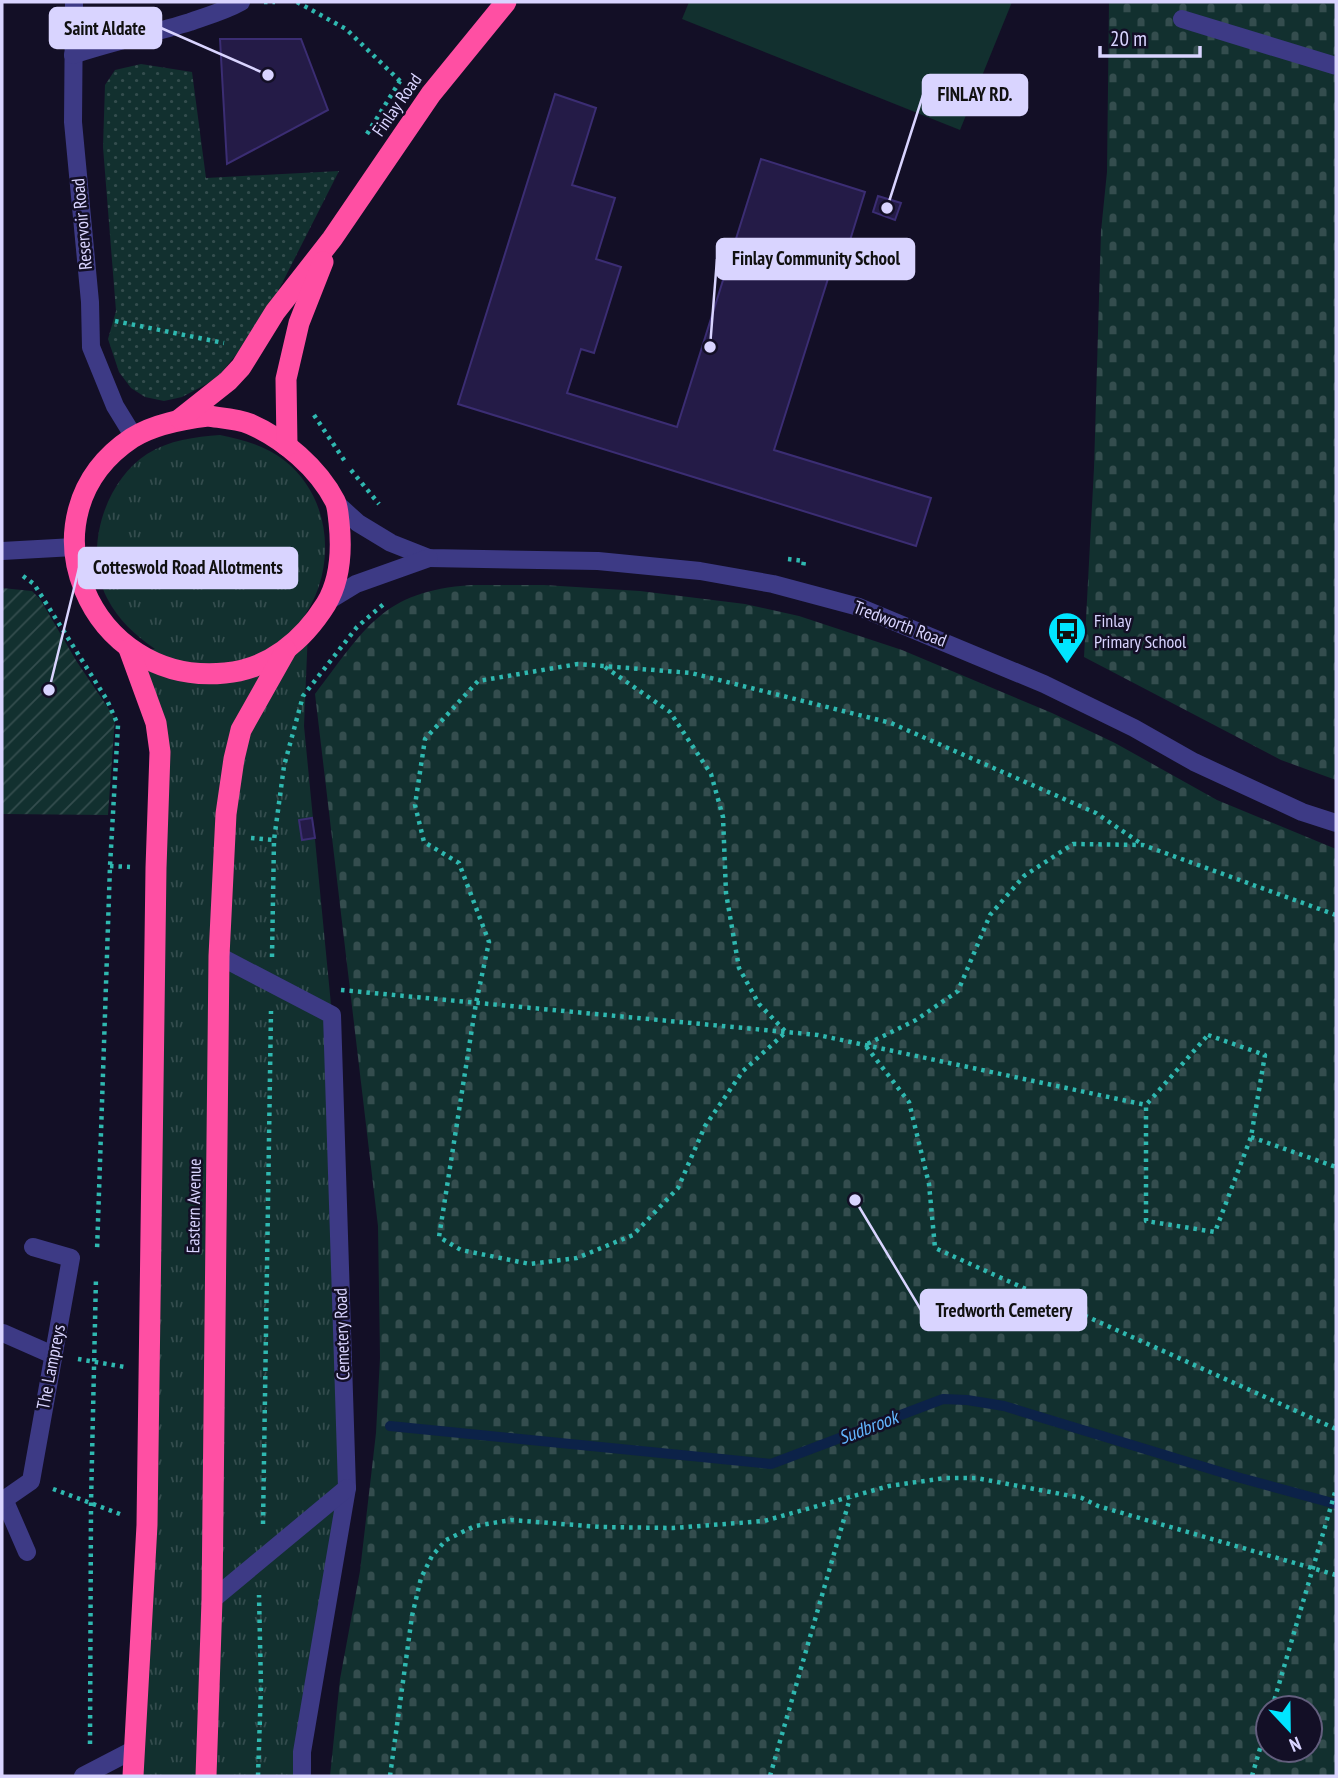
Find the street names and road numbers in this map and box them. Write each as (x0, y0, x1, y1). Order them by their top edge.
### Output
street label: Finlay Road (367, 69, 426, 141)
street label: Reservoir Road (66, 177, 97, 271)
street label: Tredworth Road (850, 595, 950, 652)
street label: Eastern Avenue (181, 1158, 206, 1254)
street label: Cemetery Road (328, 1288, 355, 1381)
street label: The Lampreys (31, 1322, 70, 1411)

